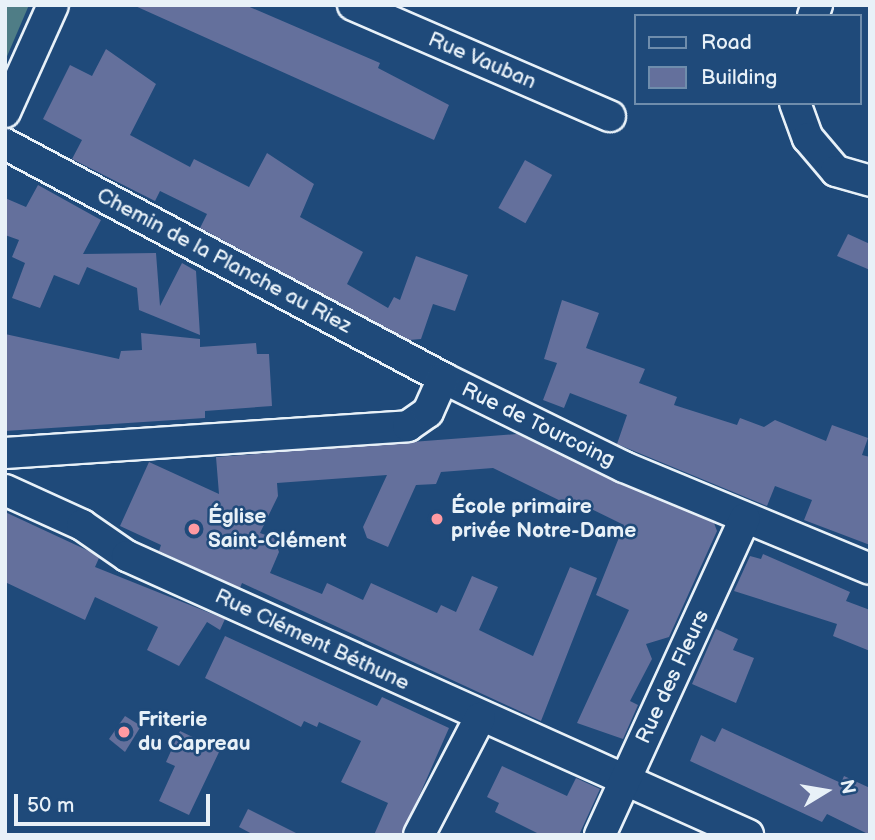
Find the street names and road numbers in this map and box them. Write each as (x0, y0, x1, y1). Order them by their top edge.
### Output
street label: Rue Vauban (424, 27, 540, 95)
street label: Chemin de la Planche au Riez (92, 183, 356, 339)
street label: Rue de Tourcoing (457, 377, 619, 473)
street label: Rue Clément Béthune (211, 584, 413, 696)
street label: Rue des Fleurs (631, 606, 715, 748)

